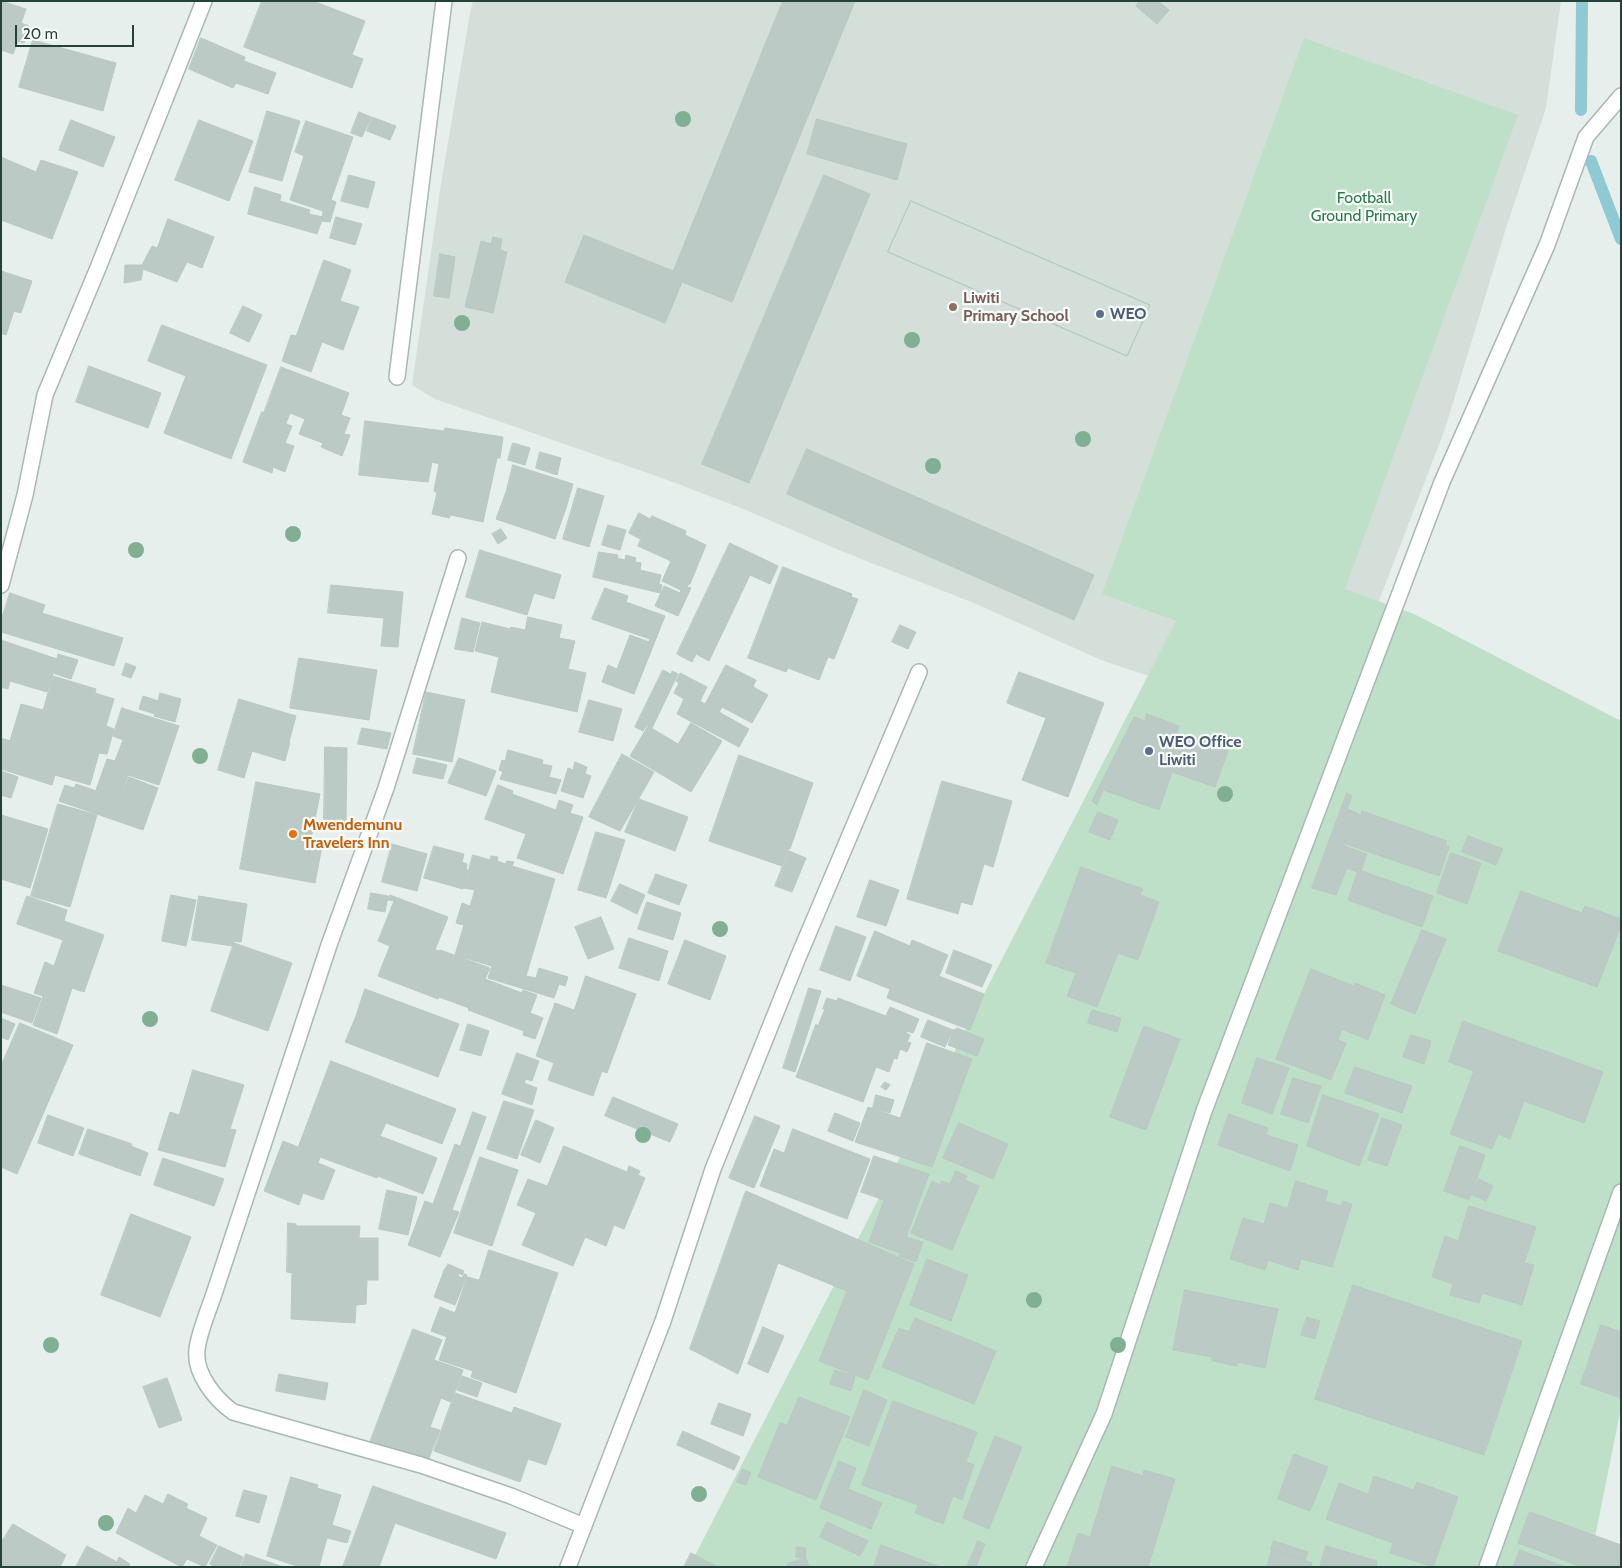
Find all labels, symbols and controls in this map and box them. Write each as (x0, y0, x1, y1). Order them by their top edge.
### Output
scale bar (18, 15, 136, 47)
text: 20 m (23, 25, 58, 43)
park label: Football Ground Primary (1311, 188, 1417, 226)
place label: Liwiti Primary School (963, 288, 1069, 326)
marker: Liwiti Primary School (947, 301, 959, 313)
place label: WEO (1110, 304, 1147, 324)
marker: WEO (1094, 308, 1106, 320)
place label: WEO Office Liwiti (1159, 732, 1242, 770)
marker: WEO Office Liwiti (1143, 745, 1155, 757)
place label: Mwendemunu Travelers Inn (303, 815, 402, 853)
marker: Mwendemunu Travelers Inn (287, 828, 299, 840)

